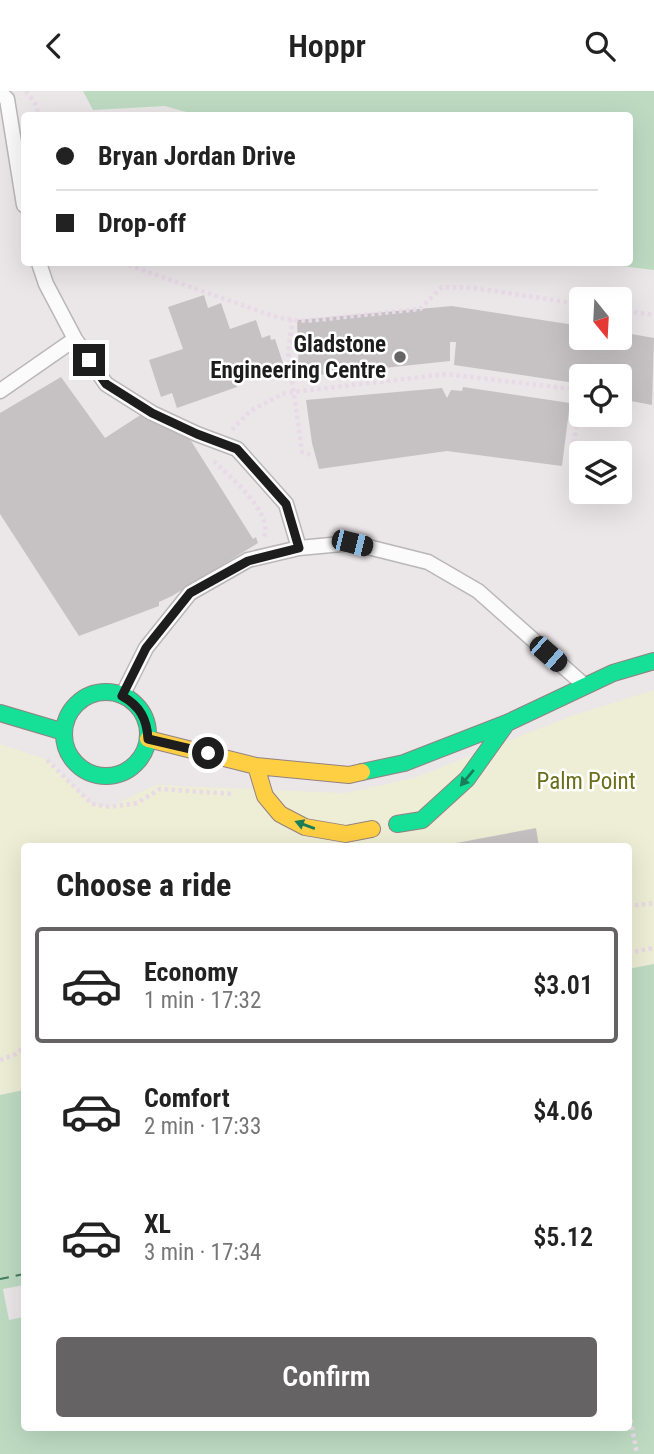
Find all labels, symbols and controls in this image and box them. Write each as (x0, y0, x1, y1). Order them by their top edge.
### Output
icon: back (35, 27, 73, 65)
text: Hoppr (288, 27, 366, 65)
icon: search (581, 27, 619, 65)
text: Bryan Jordan Drive (98, 141, 296, 171)
text: Drop-off (98, 208, 186, 238)
north arrow (569, 287, 632, 350)
map controls (569, 287, 632, 504)
place label: Gladstone Engineering Centre (210, 331, 386, 384)
route end (73, 344, 105, 376)
marker: Gladstone Engineering Centre (392, 349, 408, 365)
button: locate (569, 364, 632, 427)
button: layers (569, 441, 632, 504)
car (330, 528, 375, 558)
car (526, 632, 571, 676)
route start (192, 737, 224, 769)
park label: Palm Point (537, 768, 635, 795)
one-way arrow (460, 769, 475, 786)
one-way arrow (294, 819, 315, 830)
text: Choose a ride (56, 866, 231, 904)
icon: car (60, 954, 123, 1017)
text: Economy (144, 957, 238, 987)
text: $3.01 (533, 970, 593, 1000)
text: 1 min · 17:32 (144, 987, 261, 1014)
icon: car (60, 1080, 123, 1143)
text: Comfort (144, 1083, 230, 1113)
text: $4.06 (533, 1096, 593, 1126)
text: 2 min · 17:33 (144, 1113, 261, 1140)
icon: car (60, 1206, 123, 1269)
text: XL (144, 1209, 171, 1239)
text: $5.12 (533, 1222, 593, 1252)
text: 3 min · 17:34 (144, 1239, 261, 1266)
button: Confirm (56, 1337, 597, 1417)

